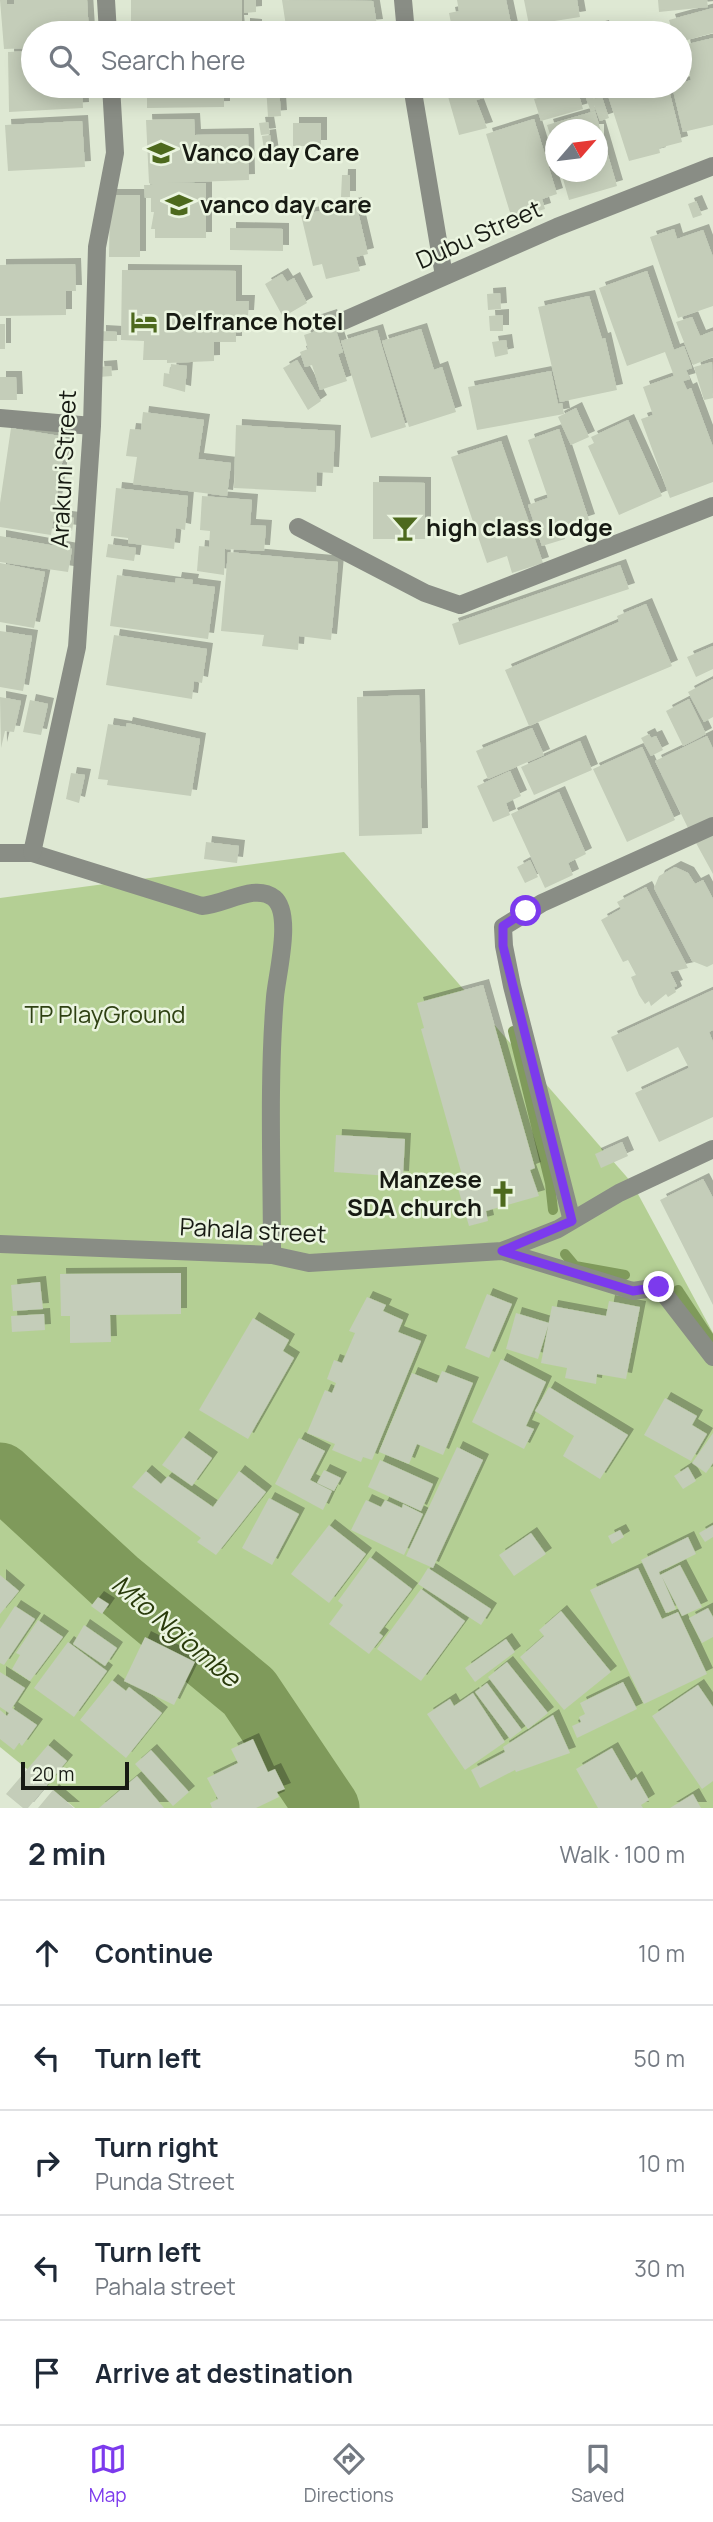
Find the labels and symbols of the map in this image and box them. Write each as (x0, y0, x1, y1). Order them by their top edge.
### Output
north arrow (545, 119, 608, 182)
place label: Vanco day Care (182, 135, 360, 168)
school or university icon: Vanco day Care (146, 138, 176, 168)
place label: vanco day care (200, 187, 372, 220)
school or university icon: vanco day care (164, 190, 194, 220)
street label: Dubu Street (410, 191, 546, 276)
place label: Delfrance hotel (165, 304, 343, 337)
hotel icon: Delfrance hotel (129, 307, 159, 337)
street label: Arakuni Street (42, 389, 83, 549)
place label: high class lodge (426, 510, 613, 543)
bar icon: high class lodge (390, 513, 420, 543)
route start (510, 895, 541, 926)
park label: TP PlayGround (24, 997, 186, 1030)
place label: Manzese SDA church (347, 1162, 482, 1223)
church icon: Manzese SDA church (488, 1179, 518, 1209)
street label: Pahala street (179, 1209, 327, 1250)
route end (643, 1271, 674, 1302)
water label: Mto Ng'ombe (105, 1566, 250, 1696)
scale bar (21, 1759, 130, 1791)

